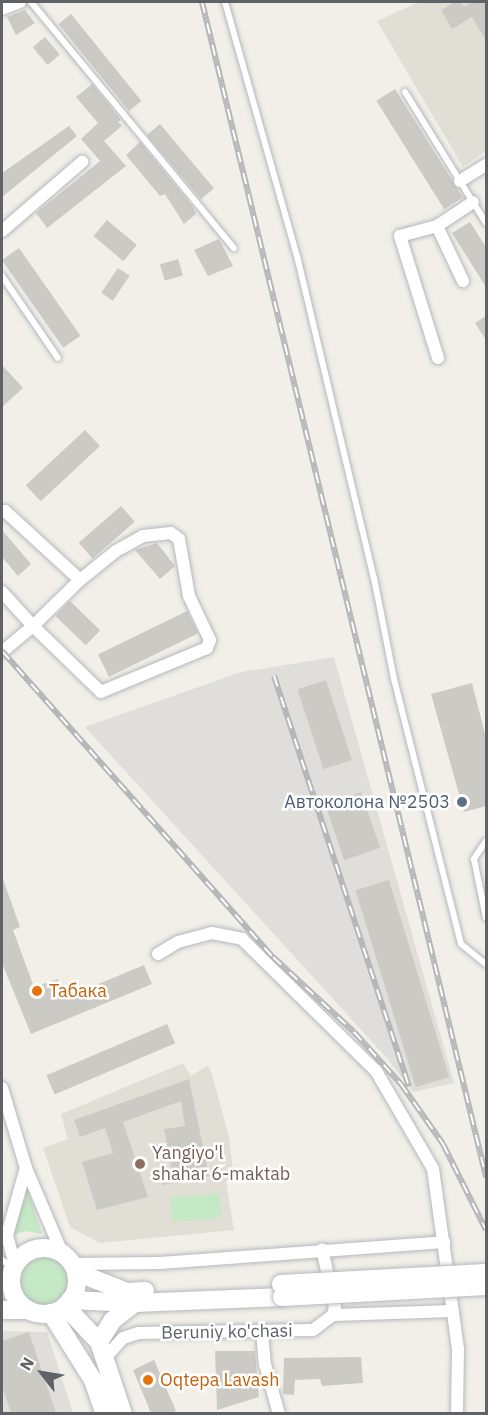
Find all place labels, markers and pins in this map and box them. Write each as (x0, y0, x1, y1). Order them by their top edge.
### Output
place label: Автоколона №2503 (284, 791, 450, 813)
marker: Автоколона №2503 (455, 795, 469, 809)
place label: Табака (49, 980, 107, 1002)
marker: Табака (30, 984, 44, 998)
place label: Yangiyo'l shahar 6-maktab (152, 1143, 290, 1186)
marker: Yangiyo'l shahar 6-maktab (133, 1157, 147, 1171)
place label: Oqtepa Lavash (160, 1369, 279, 1391)
marker: Oqtepa Lavash (141, 1373, 155, 1387)

